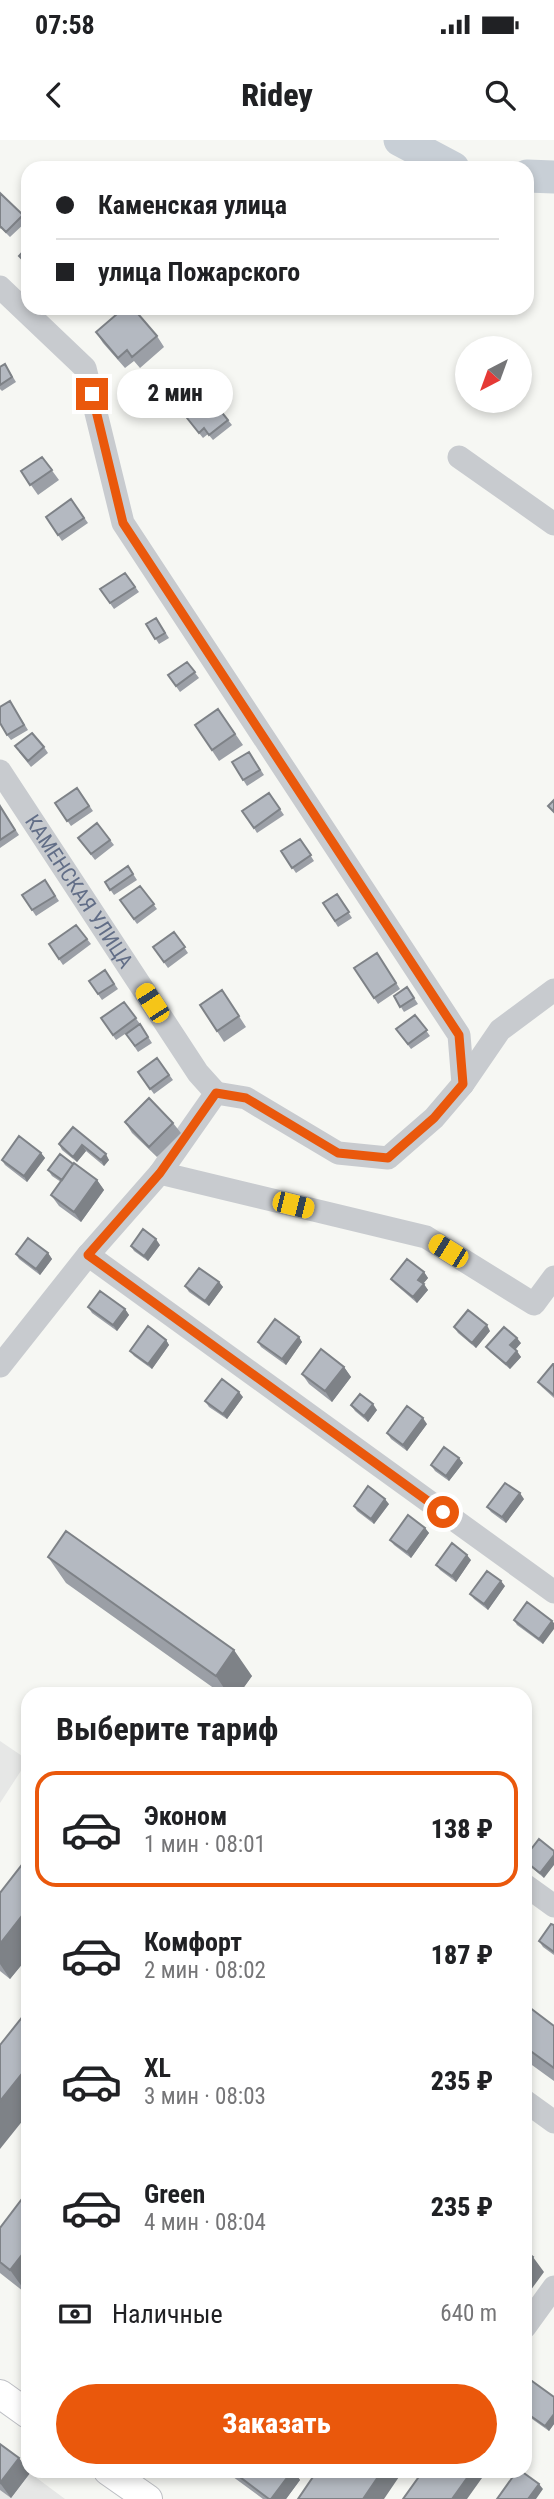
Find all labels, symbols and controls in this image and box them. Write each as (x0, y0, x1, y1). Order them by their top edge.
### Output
text: 07:58 (35, 10, 95, 40)
icon: back (35, 76, 73, 114)
text: Ridey (241, 76, 313, 114)
icon: search (481, 76, 519, 114)
text: Каменская улица (98, 190, 287, 220)
text: улица Пожарского (98, 257, 300, 287)
north arrow (455, 336, 532, 413)
map controls (455, 336, 532, 413)
callout: 2 мин (116, 370, 232, 418)
route end (76, 378, 108, 410)
text: 2 мин (147, 380, 203, 407)
street label: КАМЕНСКАЯ УЛИЦА (20, 810, 138, 973)
car (132, 980, 173, 1026)
car (271, 1190, 316, 1220)
car (425, 1231, 472, 1271)
route start (427, 1496, 459, 1528)
text: Выберите тариф (56, 1710, 278, 1748)
icon: car (60, 1798, 123, 1861)
text: Эконом (144, 1801, 227, 1831)
text: 138 ₽ (431, 1814, 493, 1844)
text: 1 мин · 08:01 (144, 1831, 266, 1858)
icon: car (60, 1924, 123, 1987)
text: Комфорт (144, 1927, 242, 1957)
text: 187 ₽ (431, 1940, 493, 1970)
text: 2 мин · 08:02 (144, 1957, 266, 1984)
icon: car (60, 2050, 123, 2113)
text: XL (144, 2053, 171, 2083)
text: 235 ₽ (431, 2066, 493, 2096)
text: 3 мин · 08:03 (144, 2083, 266, 2110)
icon: car (60, 2176, 123, 2239)
text: Green (144, 2179, 205, 2209)
text: 235 ₽ (431, 2192, 493, 2222)
text: 4 мин · 08:04 (144, 2209, 266, 2236)
icon: cash (56, 2295, 94, 2333)
text: Наличные (112, 2299, 223, 2329)
text: 640 m (440, 2300, 497, 2327)
button: Заказать (56, 2384, 497, 2464)

